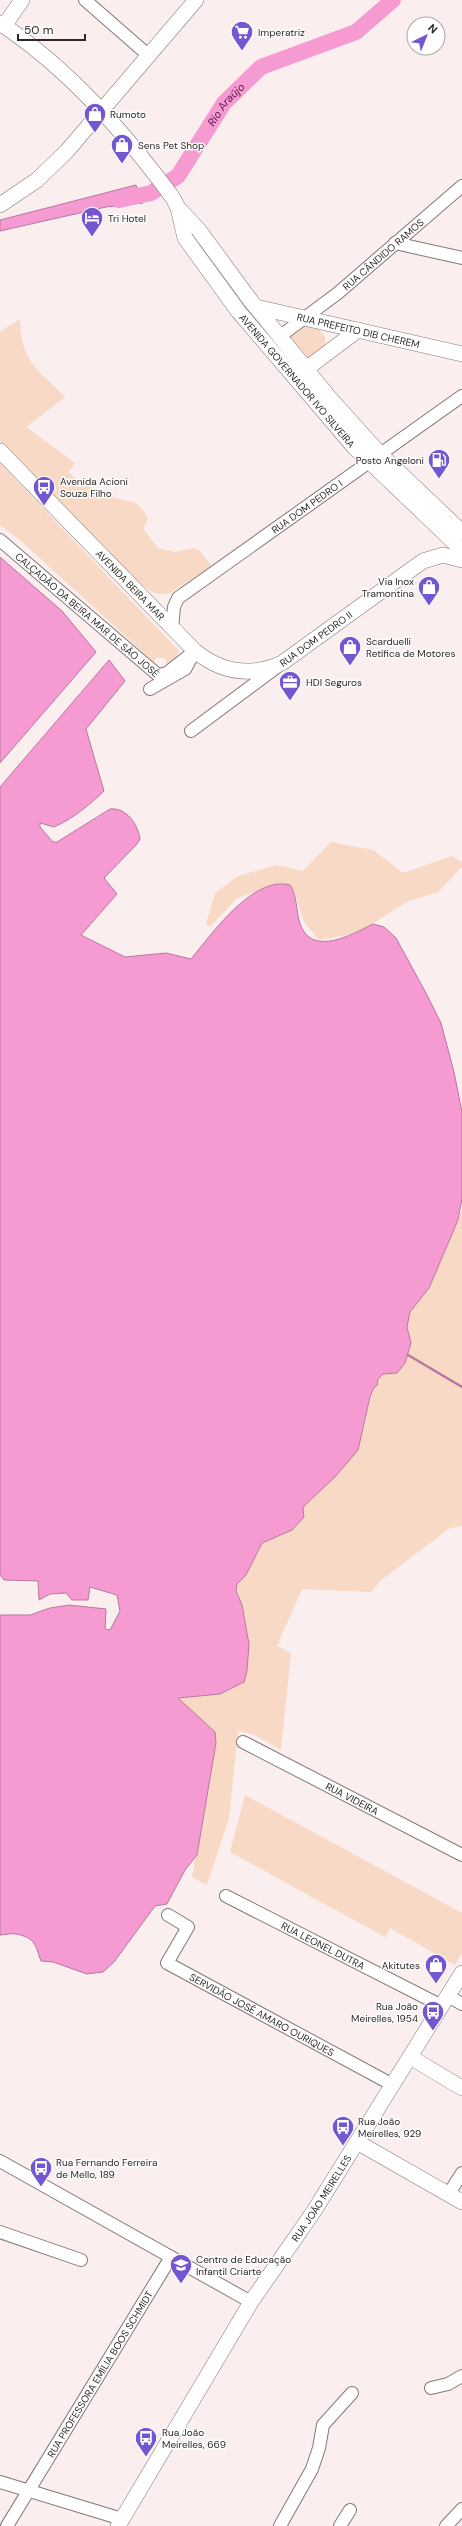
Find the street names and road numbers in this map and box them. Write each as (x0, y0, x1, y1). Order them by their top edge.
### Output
street label: RUA CÂNDIDO RAMOS (340, 215, 426, 293)
street label: RUA PREFEITO DIB CHEREM (296, 310, 421, 351)
street label: AVENIDA GOVERNADOR IVO SILVEIRA (237, 311, 358, 451)
street label: RUA DOM PEDRO I (269, 477, 345, 536)
street label: AVENIDA BEIRA MAR (93, 547, 168, 623)
street label: CALÇADÃO DA BEIRA MAR DE SÃO JOSÉ (13, 549, 162, 680)
street label: RUA DOM PEDRO II (277, 608, 355, 669)
street label: RUA VIDEIRA (324, 1779, 381, 1818)
street label: RUA LEONEL DUTRA (279, 1919, 368, 1972)
street label: SERVIDÃO JOSÉ AMARO OURIQUES (187, 1970, 337, 2059)
street label: RUA JOÃO MEIRELLES (288, 2152, 354, 2244)
street label: RUA PROFESSORA EMÍLIA BOOS SCHMIDT (44, 2288, 156, 2460)

